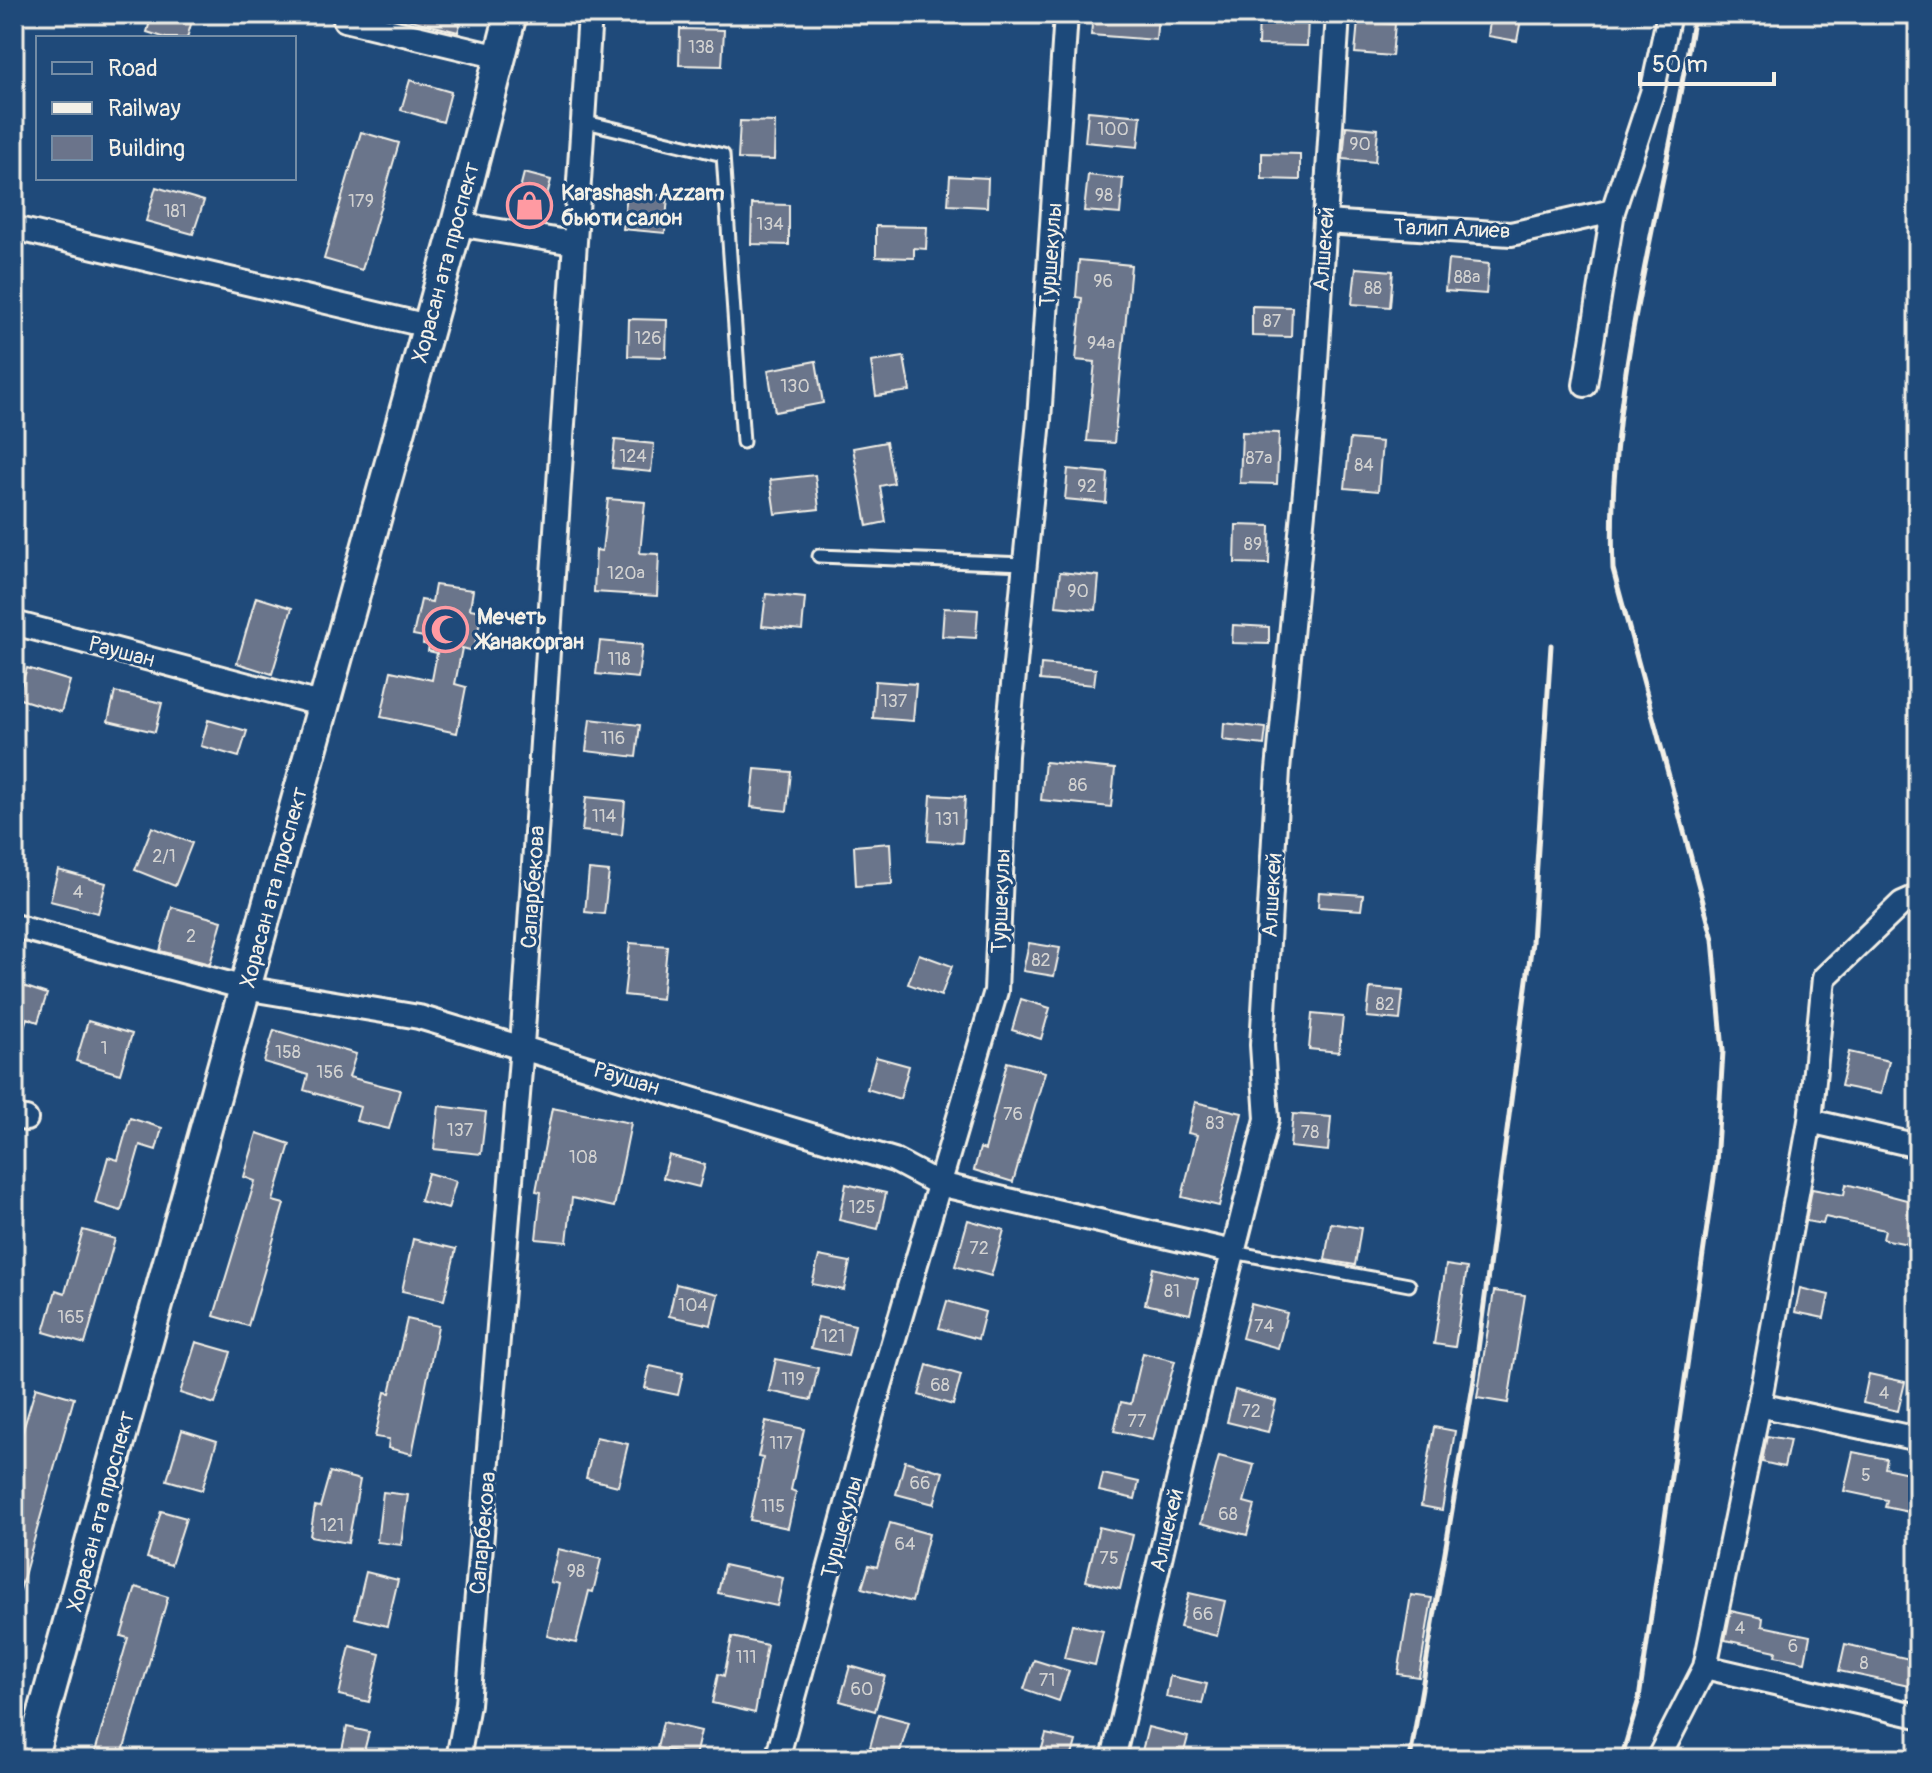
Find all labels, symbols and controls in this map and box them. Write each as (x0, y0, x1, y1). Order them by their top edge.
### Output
legend (36, 36, 296, 180)
house number: 138 (688, 36, 714, 59)
scale bar (1640, 36, 1774, 86)
text: 50 m (1652, 50, 1708, 79)
text: Road (108, 54, 158, 83)
text: Railway (108, 94, 181, 123)
house number: 100 (1097, 118, 1129, 141)
house number: 90 (1349, 133, 1371, 156)
text: Building (108, 134, 185, 163)
street label: Хорасан ата проспект (406, 159, 486, 366)
place label: Karashash Azzam бьюти салон (561, 179, 725, 232)
shop icon: Karashash Azzam бьюти салон (506, 181, 554, 229)
house number: 98 (1095, 184, 1113, 207)
house number: 179 (348, 190, 374, 213)
house number: 181 (163, 200, 187, 223)
street label: Туршекулы (1033, 202, 1069, 308)
street label: Алшекей (1307, 206, 1341, 292)
house number: 134 (756, 213, 784, 236)
street label: Талип Алиев (1393, 213, 1511, 245)
house number: 88а (1454, 266, 1480, 289)
house number: 96 (1093, 270, 1113, 293)
house number: 88 (1364, 277, 1382, 300)
house number: 87 (1263, 310, 1282, 333)
house number: 126 (634, 327, 662, 350)
house number: 94а (1087, 332, 1115, 355)
house number: 130 (780, 375, 810, 398)
house number: 124 (619, 445, 647, 468)
house number: 87а (1246, 447, 1272, 470)
house number: 84 (1354, 454, 1374, 477)
house number: 92 (1077, 475, 1097, 498)
house number: 89 (1244, 533, 1262, 556)
house number: 120а (607, 562, 645, 585)
house number: 90 (1067, 580, 1089, 603)
place label: Мечеть Жанакорган (473, 603, 584, 656)
mosque icon: Мечеть Жанакорган (422, 605, 470, 653)
street label: Раушан (86, 630, 158, 674)
house number: 118 (607, 648, 631, 671)
house number: 137 (881, 690, 908, 713)
house number: 116 (601, 727, 625, 750)
house number: 86 (1068, 774, 1088, 797)
street label: Хорасан ата проспект (234, 784, 314, 991)
house number: 114 (592, 805, 617, 828)
house number: 131 (935, 808, 959, 831)
street label: Сапарбекова (515, 825, 551, 950)
house number: 2/1 (152, 845, 176, 868)
street label: Туршекулы (985, 848, 1017, 954)
street label: Алшекей (1256, 852, 1288, 938)
house number: 4 (73, 881, 84, 904)
house number: 2 (186, 925, 196, 948)
house number: 82 (1031, 949, 1051, 972)
house number: 82 (1375, 993, 1395, 1016)
house number: 1 (100, 1037, 108, 1060)
house number: 158 (275, 1041, 301, 1064)
street label: Раушан (590, 1056, 663, 1102)
house number: 156 (316, 1061, 344, 1084)
house number: 76 (1003, 1103, 1023, 1126)
house number: 83 (1205, 1112, 1225, 1135)
house number: 137 (447, 1119, 474, 1142)
house number: 78 (1301, 1121, 1319, 1144)
house number: 108 (569, 1146, 597, 1169)
house number: 125 (849, 1196, 875, 1219)
house number: 72 (969, 1237, 989, 1260)
house number: 81 (1164, 1280, 1180, 1303)
house number: 104 (678, 1294, 708, 1317)
house number: 165 (57, 1306, 85, 1329)
house number: 74 (1254, 1315, 1275, 1338)
house number: 121 (821, 1325, 845, 1348)
house number: 119 (781, 1368, 805, 1391)
house number: 68 (930, 1374, 950, 1397)
house number: 4 (1879, 1382, 1890, 1405)
house number: 72 (1241, 1400, 1261, 1423)
street label: Хорасан ата проспект (61, 1408, 141, 1615)
house number: 77 (1127, 1410, 1147, 1433)
house number: 117 (769, 1432, 793, 1455)
house number: 5 (1861, 1464, 1871, 1487)
street label: Сапарбекова (464, 1470, 502, 1596)
house number: 66 (910, 1472, 930, 1495)
street label: Туршекулы (815, 1473, 869, 1582)
street label: Алшекей (1144, 1486, 1190, 1575)
house number: 115 (761, 1495, 785, 1518)
house number: 68 (1218, 1503, 1238, 1526)
house number: 121 (320, 1514, 344, 1537)
house number: 64 (895, 1533, 916, 1556)
house number: 75 (1099, 1547, 1119, 1570)
house number: 98 (567, 1560, 585, 1583)
house number: 66 (1193, 1603, 1213, 1626)
house number: 4 (1735, 1617, 1746, 1640)
house number: 6 (1788, 1635, 1798, 1658)
house number: 111 (735, 1646, 757, 1669)
house number: 8 (1859, 1652, 1869, 1675)
house number: 71 (1039, 1669, 1055, 1692)
house number: 60 (851, 1678, 873, 1701)

